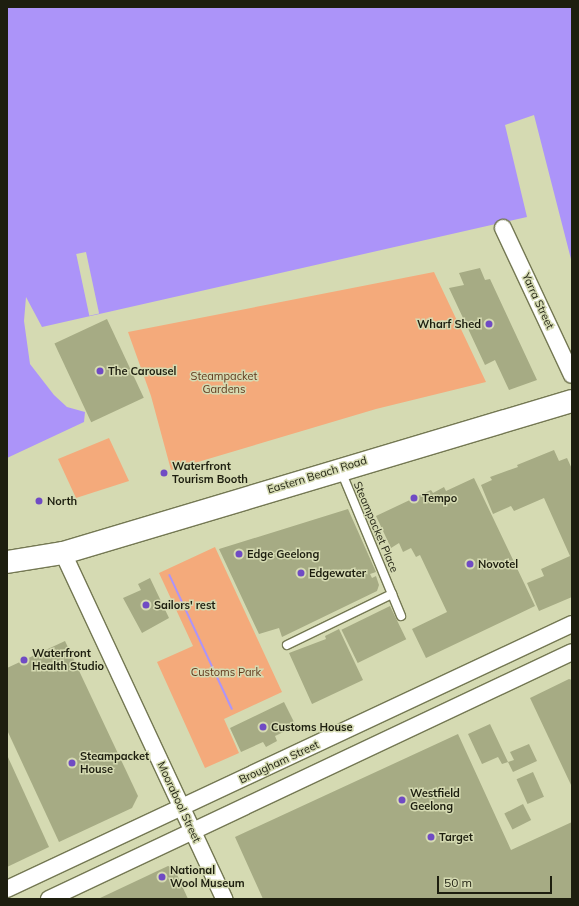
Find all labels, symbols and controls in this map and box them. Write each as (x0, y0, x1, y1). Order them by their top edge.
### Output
street label: Yarra Street (519, 271, 557, 331)
place label: Wharf Shed (417, 317, 481, 331)
marker: Wharf Shed (484, 319, 494, 329)
place label: The Carousel (108, 364, 176, 378)
marker: The Carousel (95, 366, 105, 376)
park label: Steampacket Gardens (191, 370, 257, 396)
street label: Eastern Beach Road (266, 454, 368, 496)
place label: Waterfront Tourism Booth (172, 460, 248, 486)
marker: Waterfront Tourism Booth (159, 468, 169, 478)
street label: Steampacket Place (351, 480, 401, 574)
place label: Tempo (422, 491, 457, 505)
marker: Tempo (409, 493, 419, 503)
place label: North (47, 494, 77, 508)
marker: North (34, 496, 44, 506)
place label: Edge Geelong (247, 547, 319, 561)
marker: Edge Geelong (234, 549, 244, 559)
place label: Novotel (478, 557, 518, 571)
marker: Novotel (465, 559, 475, 569)
place label: Edgewater (309, 566, 366, 580)
marker: Edgewater (296, 568, 306, 578)
place label: Sailors' rest (154, 598, 216, 612)
marker: Sailors' rest (141, 600, 151, 610)
place label: Waterfront Health Studio (32, 647, 104, 673)
marker: Waterfront Health Studio (19, 655, 29, 665)
park label: Customs Park (191, 665, 261, 679)
place label: Customs House (271, 720, 353, 734)
marker: Customs House (258, 722, 268, 732)
street label: Brougham Street (237, 738, 321, 786)
place label: Steampacket House (80, 750, 149, 776)
marker: Steampacket House (67, 758, 77, 768)
street label: Moorabool Street (155, 760, 203, 844)
place label: Westfield Geelong (410, 787, 460, 813)
marker: Westfield Geelong (397, 795, 407, 805)
place label: Target (439, 830, 473, 844)
marker: Target (426, 832, 436, 842)
place label: National Wool Museum (170, 864, 245, 890)
scale bar (439, 868, 554, 894)
marker: National Wool Museum (157, 872, 167, 882)
text: 50 m (444, 875, 472, 890)

